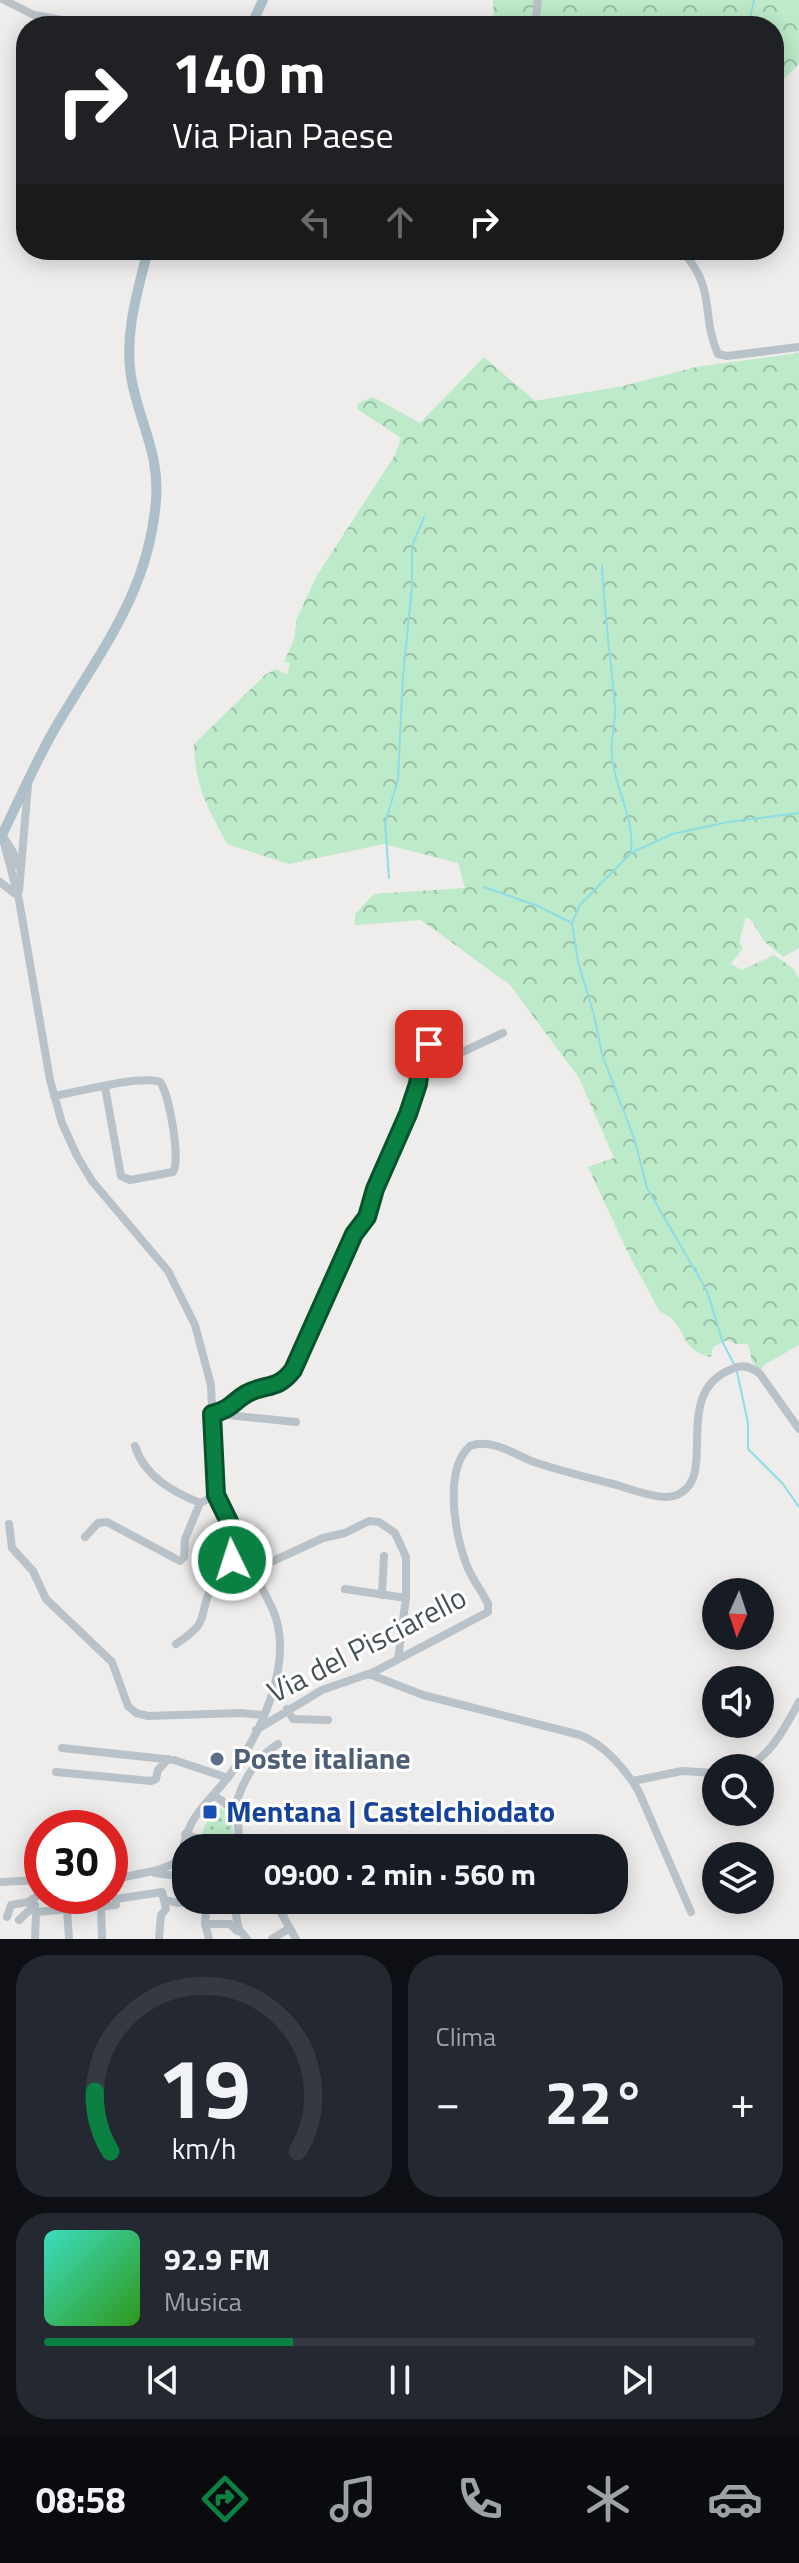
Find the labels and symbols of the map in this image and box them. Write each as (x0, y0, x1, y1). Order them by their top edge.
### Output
pin (395, 1010, 463, 1078)
position arrow (190, 1518, 274, 1602)
street label: Via del Pisciarello (259, 1574, 474, 1714)
north arrow (702, 1578, 774, 1650)
place label: Poste italiane (233, 1735, 411, 1781)
marker: Poste italiane (208, 1750, 226, 1768)
place label: Mentana | Castelchiodato (226, 1788, 555, 1834)
marker: Mentana | Castelchiodato (201, 1803, 219, 1821)
speed limit sign: 30 (24, 1810, 128, 1914)

